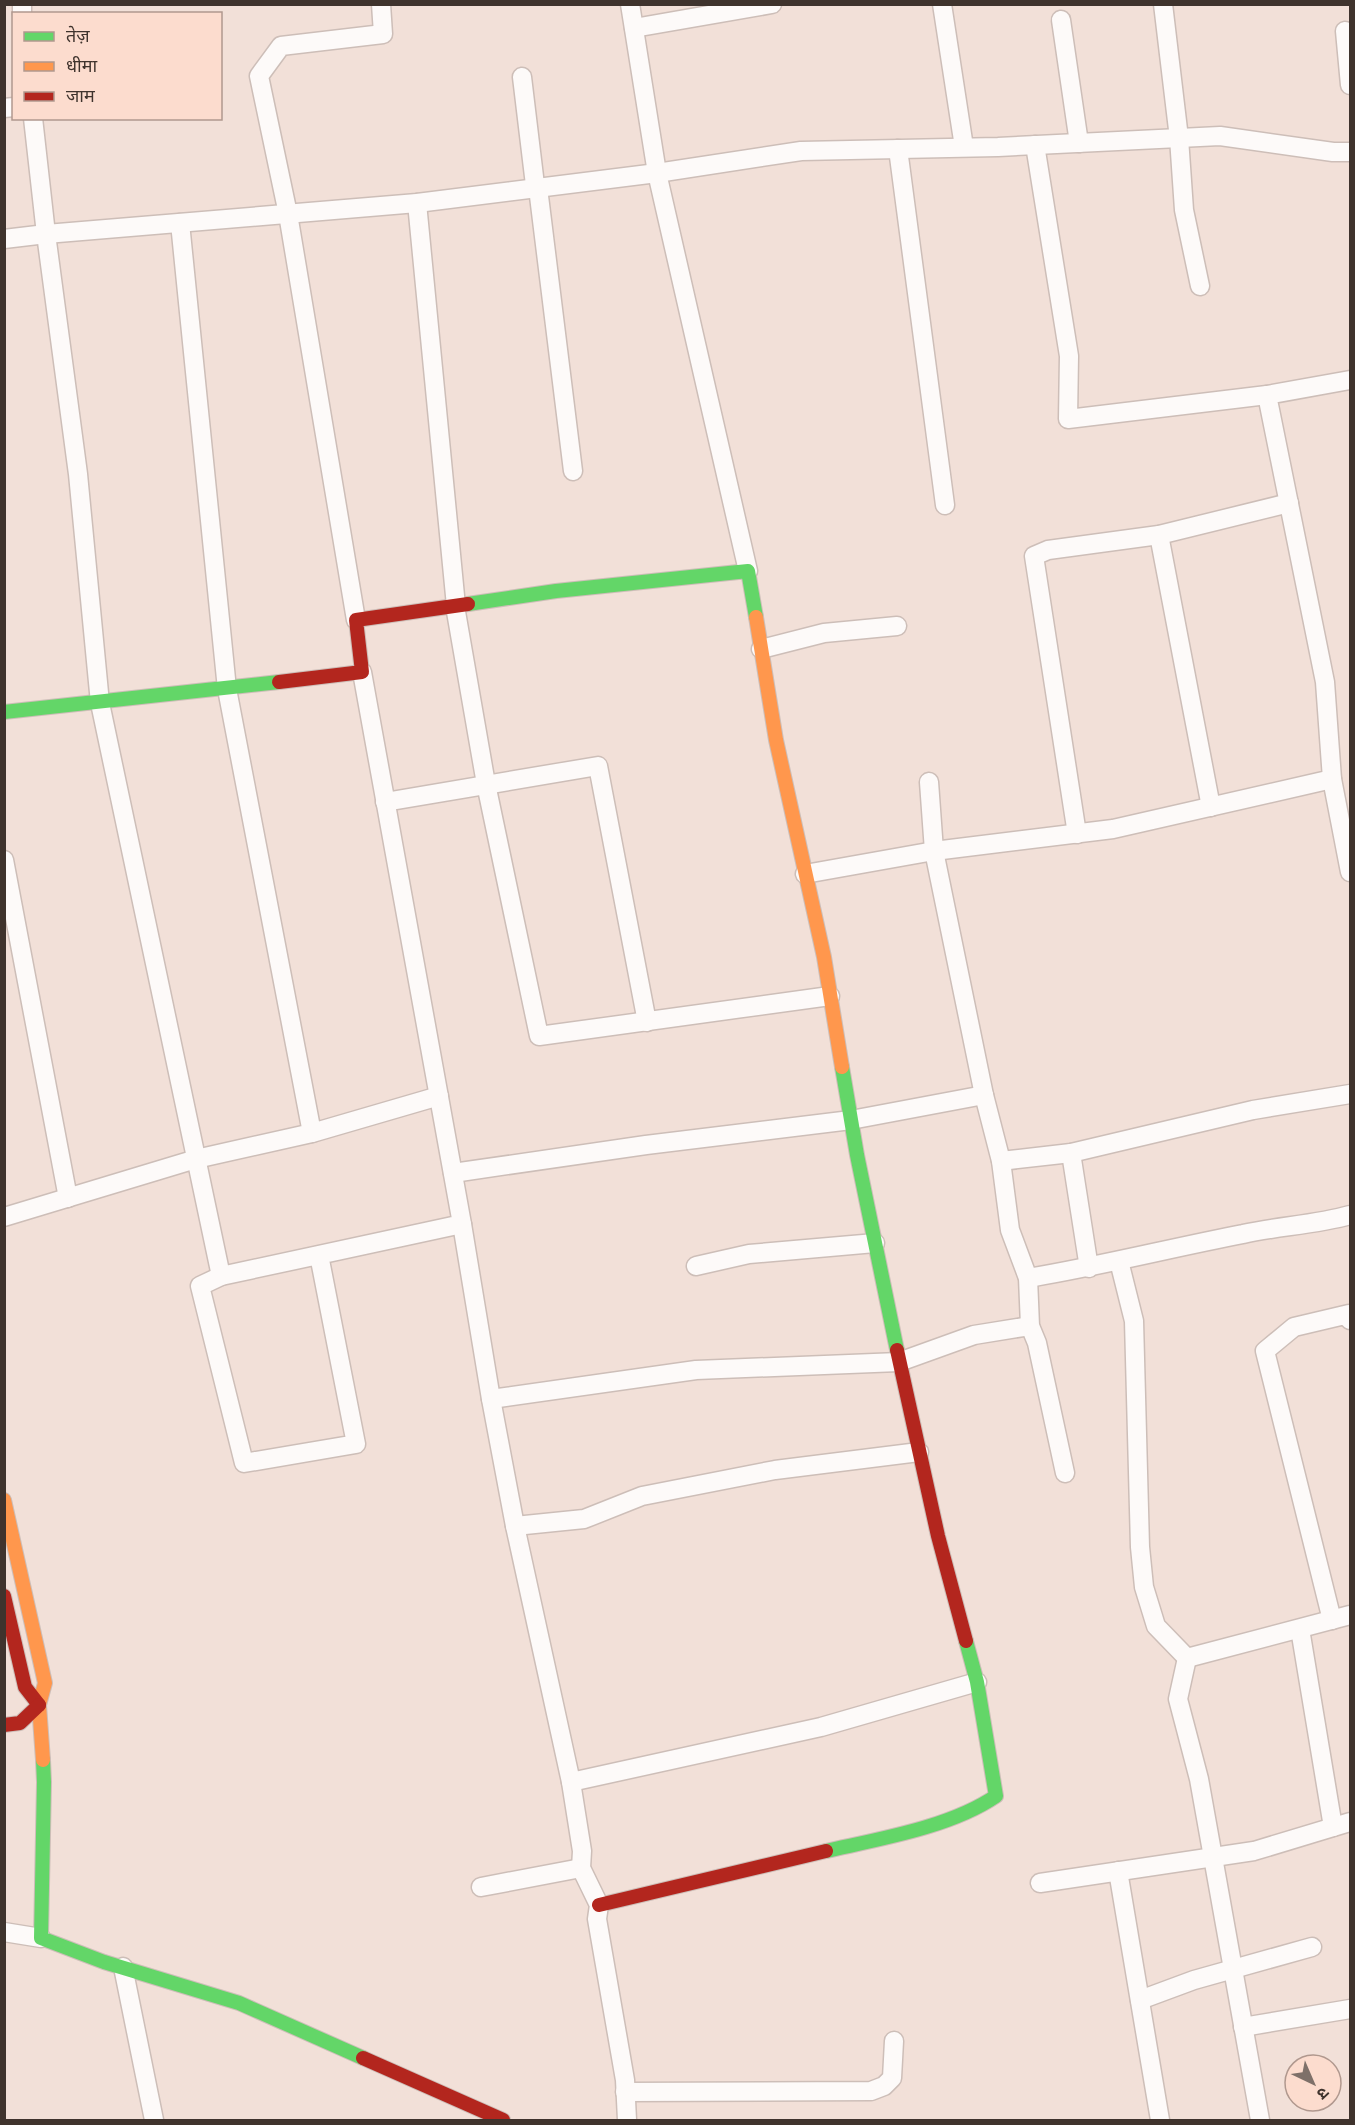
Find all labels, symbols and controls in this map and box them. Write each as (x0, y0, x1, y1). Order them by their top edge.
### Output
legend (12, 12, 222, 120)
text: तेज़ (66, 24, 90, 47)
text: धीमा (66, 54, 97, 77)
text: जाम (66, 84, 96, 107)
north arrow (1283, 2053, 1343, 2113)
text: उ (1312, 2083, 1334, 2105)

